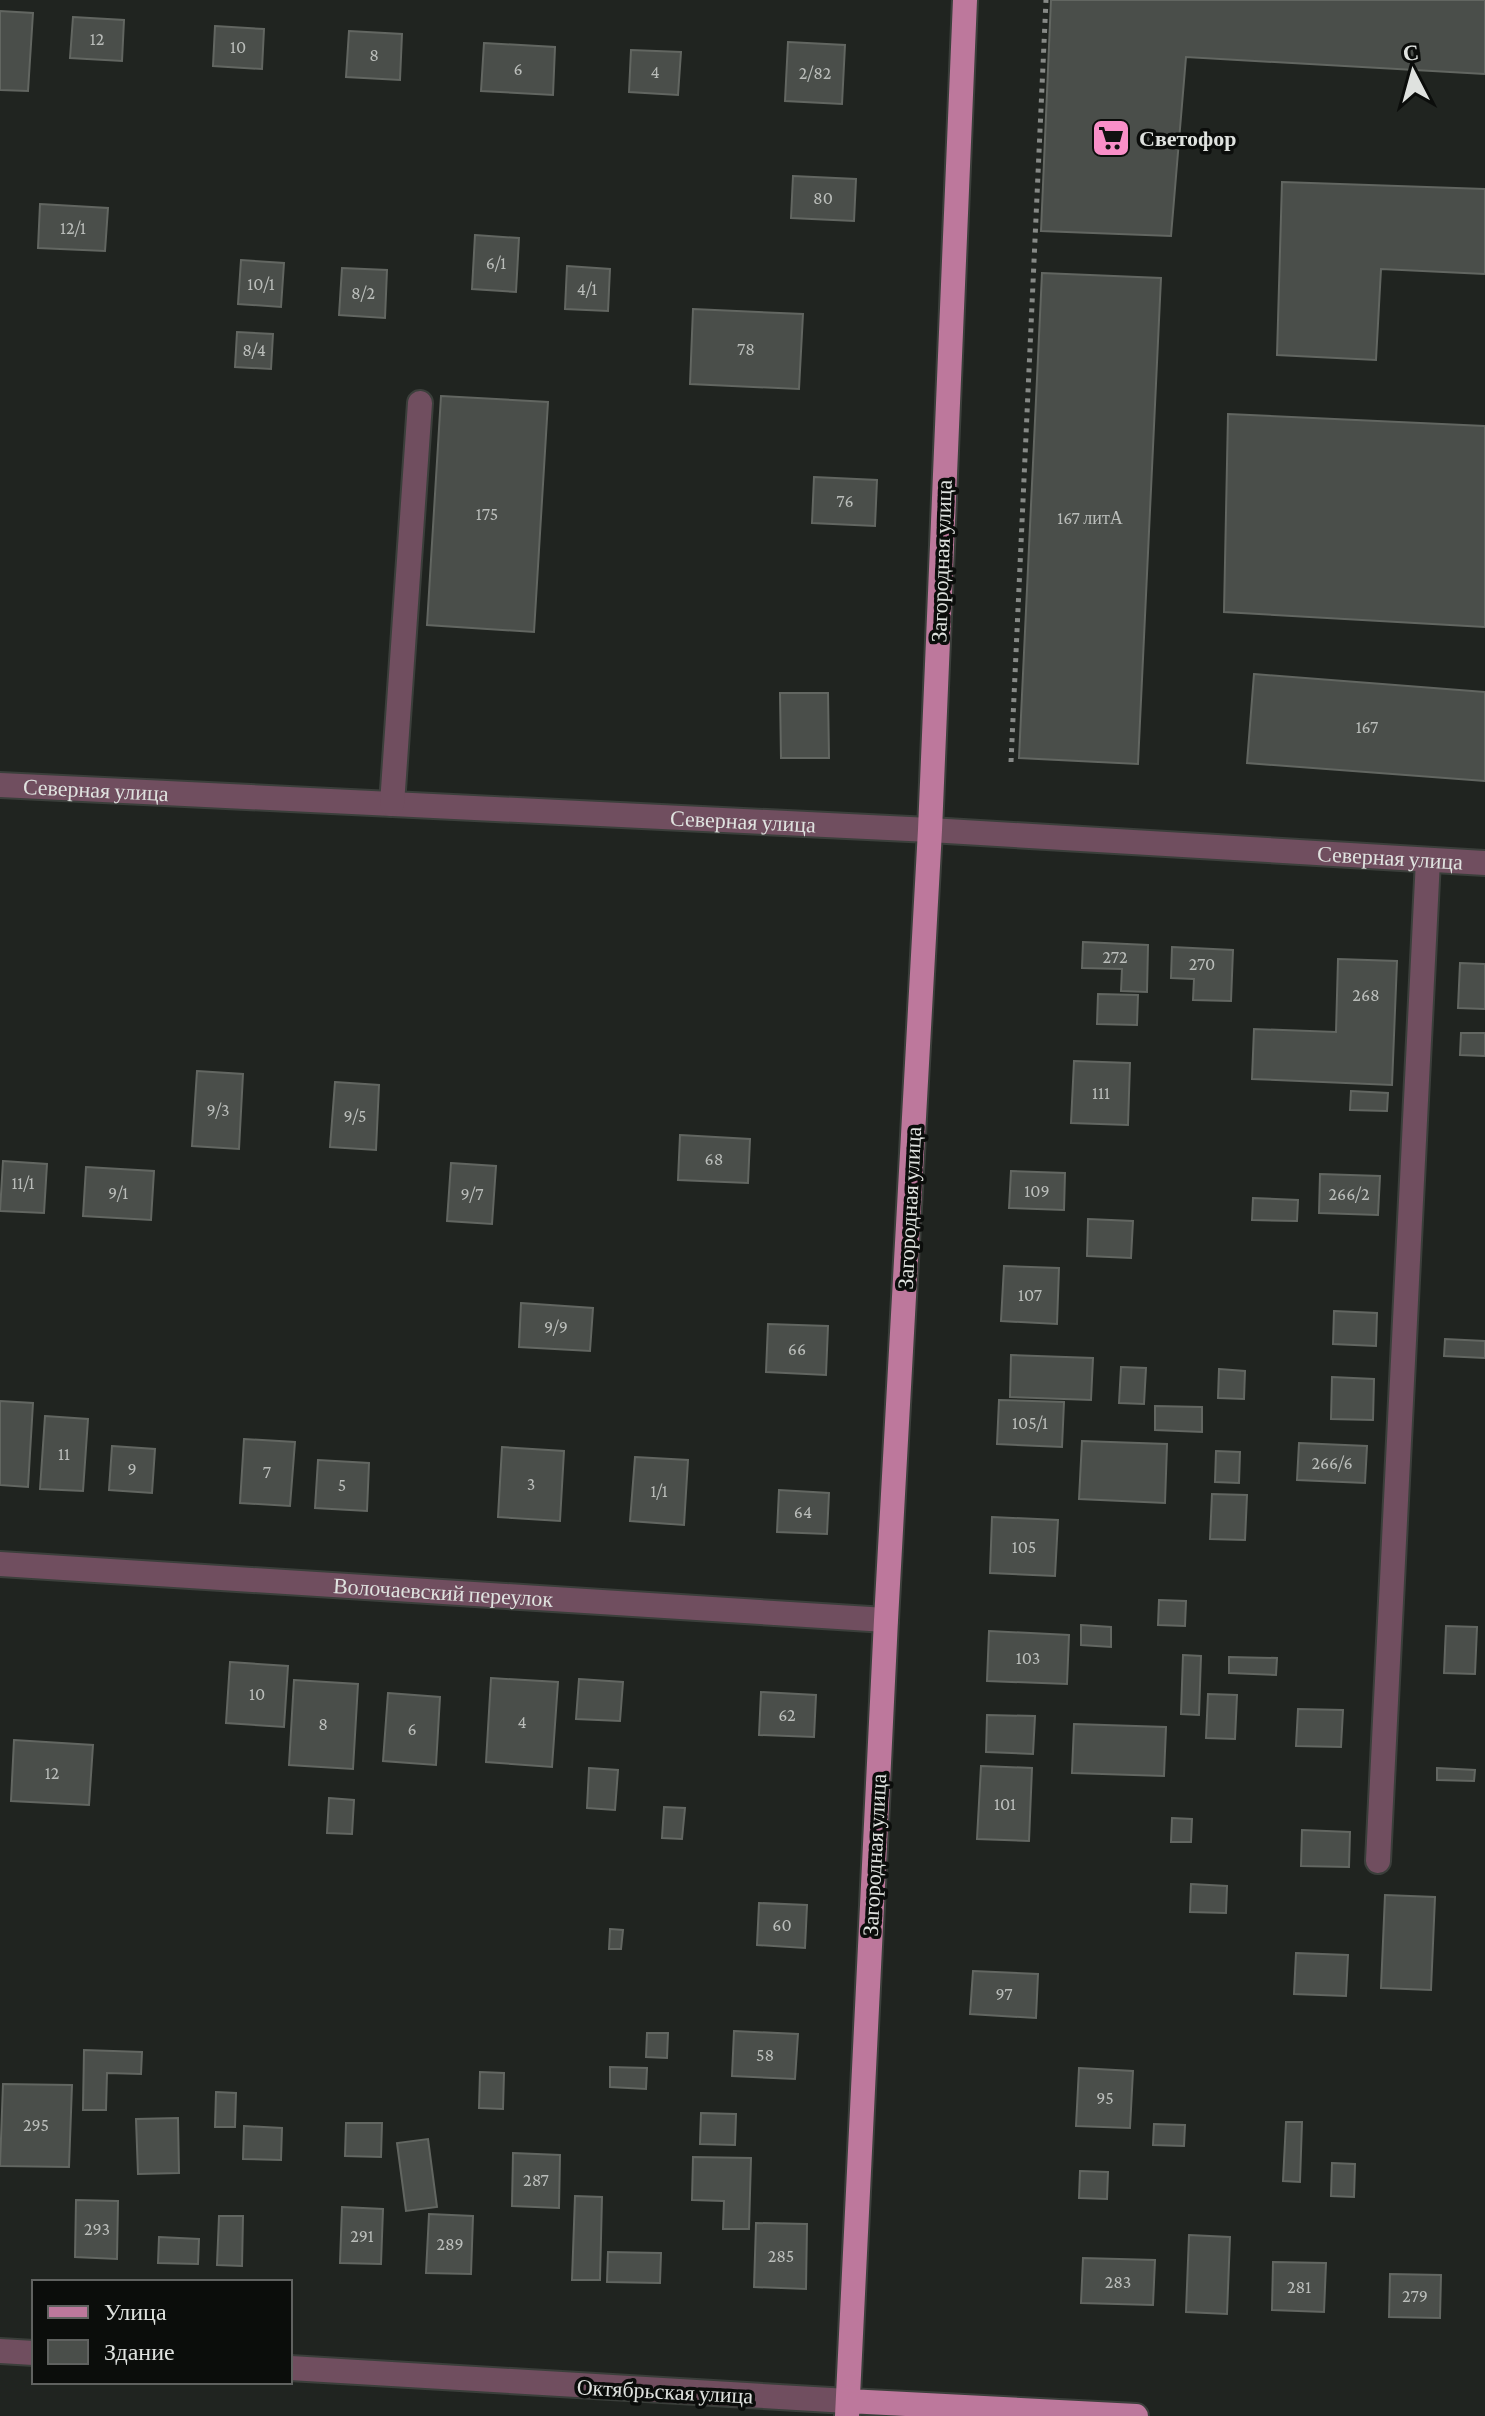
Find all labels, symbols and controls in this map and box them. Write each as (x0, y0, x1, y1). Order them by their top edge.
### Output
house number: 12 (90, 29, 104, 49)
north arrow (1373, 32, 1453, 112)
house number: 10 (230, 37, 246, 57)
text: С (1402, 39, 1420, 66)
house number: 8 (369, 45, 379, 65)
house number: 6 (513, 59, 523, 79)
house number: 4 (650, 62, 660, 82)
house number: 2/82 (799, 63, 831, 83)
supermarket icon: Светофор (1090, 117, 1132, 159)
place label: Светофор (1139, 126, 1237, 151)
house number: 80 (813, 188, 833, 208)
house number: 12/1 (60, 218, 86, 238)
house number: 6/1 (486, 253, 506, 273)
house number: 10/1 (247, 274, 275, 294)
house number: 4/1 (577, 279, 597, 299)
house number: 8/2 (351, 283, 375, 303)
house number: 78 (737, 339, 755, 359)
house number: 8/4 (242, 340, 266, 360)
street label: Загородная улица (926, 479, 957, 643)
house number: 76 (836, 491, 854, 511)
house number: 175 (476, 504, 498, 524)
house number: 167 литА (1057, 508, 1123, 528)
house number: 167 (1356, 717, 1378, 737)
street label: Северная улица (22, 774, 170, 806)
street label: Северная улица (670, 805, 817, 837)
street label: Северная улица (1317, 841, 1464, 875)
house number: 272 (1102, 947, 1128, 967)
house number: 270 (1189, 954, 1215, 974)
house number: 268 (1352, 985, 1380, 1005)
house number: 111 (1092, 1083, 1110, 1103)
house number: 9/3 (206, 1100, 230, 1120)
house number: 9/5 (343, 1106, 367, 1126)
street label: Загородная улица (893, 1126, 926, 1290)
house number: 68 (705, 1149, 723, 1169)
house number: 11/1 (11, 1173, 35, 1193)
house number: 109 (1024, 1181, 1050, 1201)
house number: 9/1 (108, 1183, 128, 1203)
house number: 9/7 (461, 1184, 484, 1204)
house number: 266/2 (1328, 1184, 1370, 1204)
house number: 107 (1018, 1285, 1042, 1305)
house number: 9/9 (544, 1317, 568, 1337)
house number: 66 (788, 1339, 806, 1359)
house number: 105/1 (1012, 1413, 1048, 1433)
house number: 11 (58, 1444, 70, 1464)
house number: 266/6 (1311, 1453, 1353, 1473)
house number: 9 (127, 1459, 137, 1479)
house number: 7 (263, 1462, 271, 1482)
house number: 3 (527, 1474, 535, 1494)
house number: 5 (338, 1475, 346, 1495)
house number: 1/1 (650, 1481, 668, 1501)
house number: 64 (794, 1502, 812, 1522)
house number: 105 (1012, 1537, 1036, 1557)
street label: Волочаевский переулок (332, 1573, 554, 1612)
house number: 103 (1016, 1648, 1040, 1668)
house number: 10 (249, 1684, 265, 1704)
house number: 62 (778, 1705, 796, 1725)
house number: 4 (517, 1712, 527, 1732)
house number: 8 (318, 1714, 328, 1734)
house number: 6 (407, 1719, 417, 1739)
house number: 12 (45, 1763, 59, 1783)
street label: Загородная улица (858, 1773, 891, 1937)
house number: 101 (994, 1794, 1016, 1814)
house number: 60 (772, 1915, 792, 1935)
house number: 97 (995, 1984, 1013, 2004)
house number: 58 (756, 2045, 774, 2065)
house number: 95 (1096, 2088, 1114, 2108)
house number: 295 (23, 2115, 49, 2135)
house number: 287 (523, 2170, 549, 2190)
house number: 293 (84, 2219, 110, 2239)
house number: 291 (350, 2226, 374, 2246)
house number: 289 (436, 2234, 464, 2254)
house number: 285 (768, 2246, 794, 2266)
house number: 283 (1105, 2272, 1131, 2292)
house number: 281 (1287, 2277, 1311, 2297)
legend (32, 2280, 292, 2384)
house number: 279 (1402, 2286, 1428, 2306)
text: Улица (104, 2298, 167, 2325)
text: Здание (104, 2338, 175, 2365)
street label: Октябрьская улица (576, 2374, 754, 2409)

